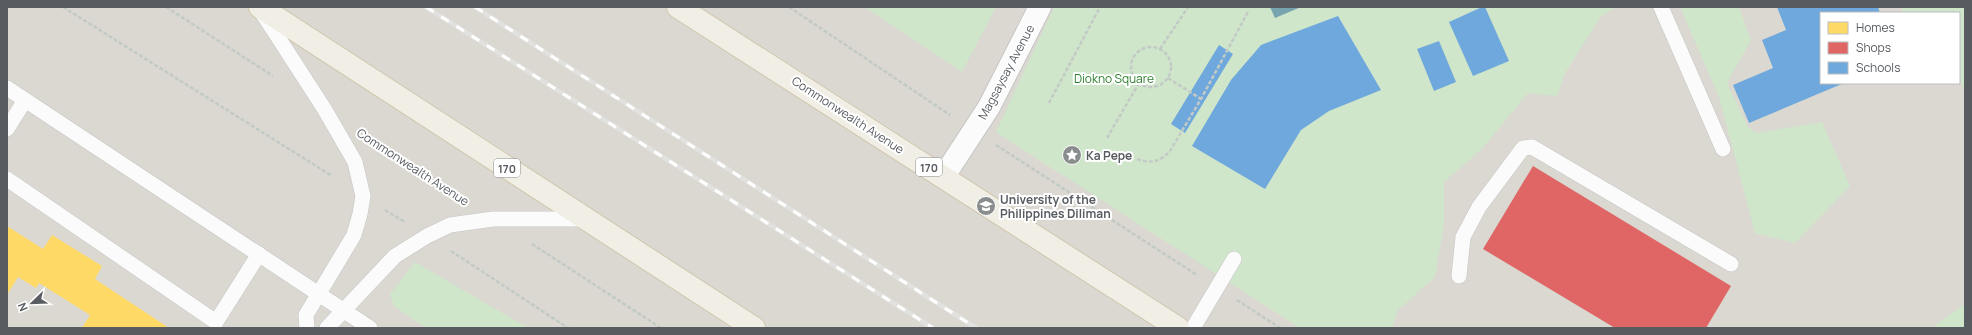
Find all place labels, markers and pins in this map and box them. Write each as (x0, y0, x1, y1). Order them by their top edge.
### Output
place icon: Ka Pepe (1061, 144, 1083, 166)
place label: Ka Pepe (1086, 147, 1132, 164)
place label: University of the Philippines Diliman (1000, 191, 1111, 222)
school or university icon: University of the Philippines Diliman (975, 195, 997, 217)

